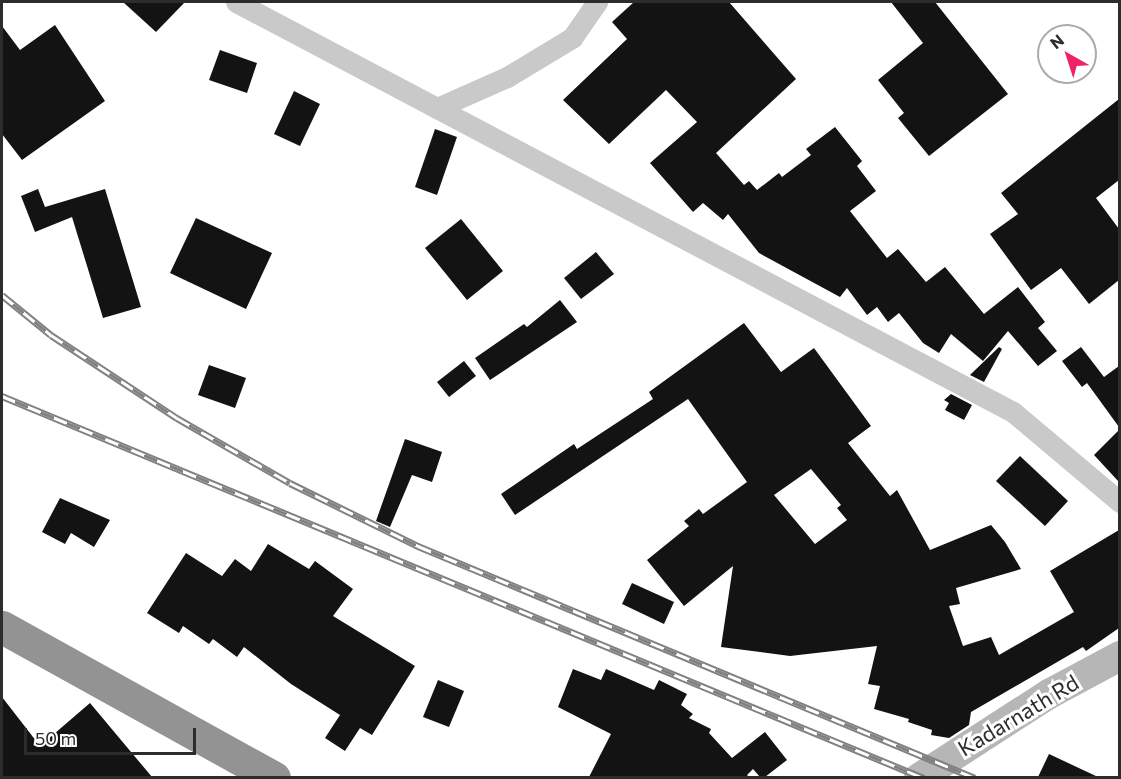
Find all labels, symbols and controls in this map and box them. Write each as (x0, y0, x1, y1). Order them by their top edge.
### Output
north arrow (1037, 24, 1097, 84)
text: N (1046, 30, 1067, 52)
street label: Kadarnath Rd (953, 669, 1083, 761)
scale bar (27, 716, 200, 754)
text: 50 m (35, 727, 76, 749)

